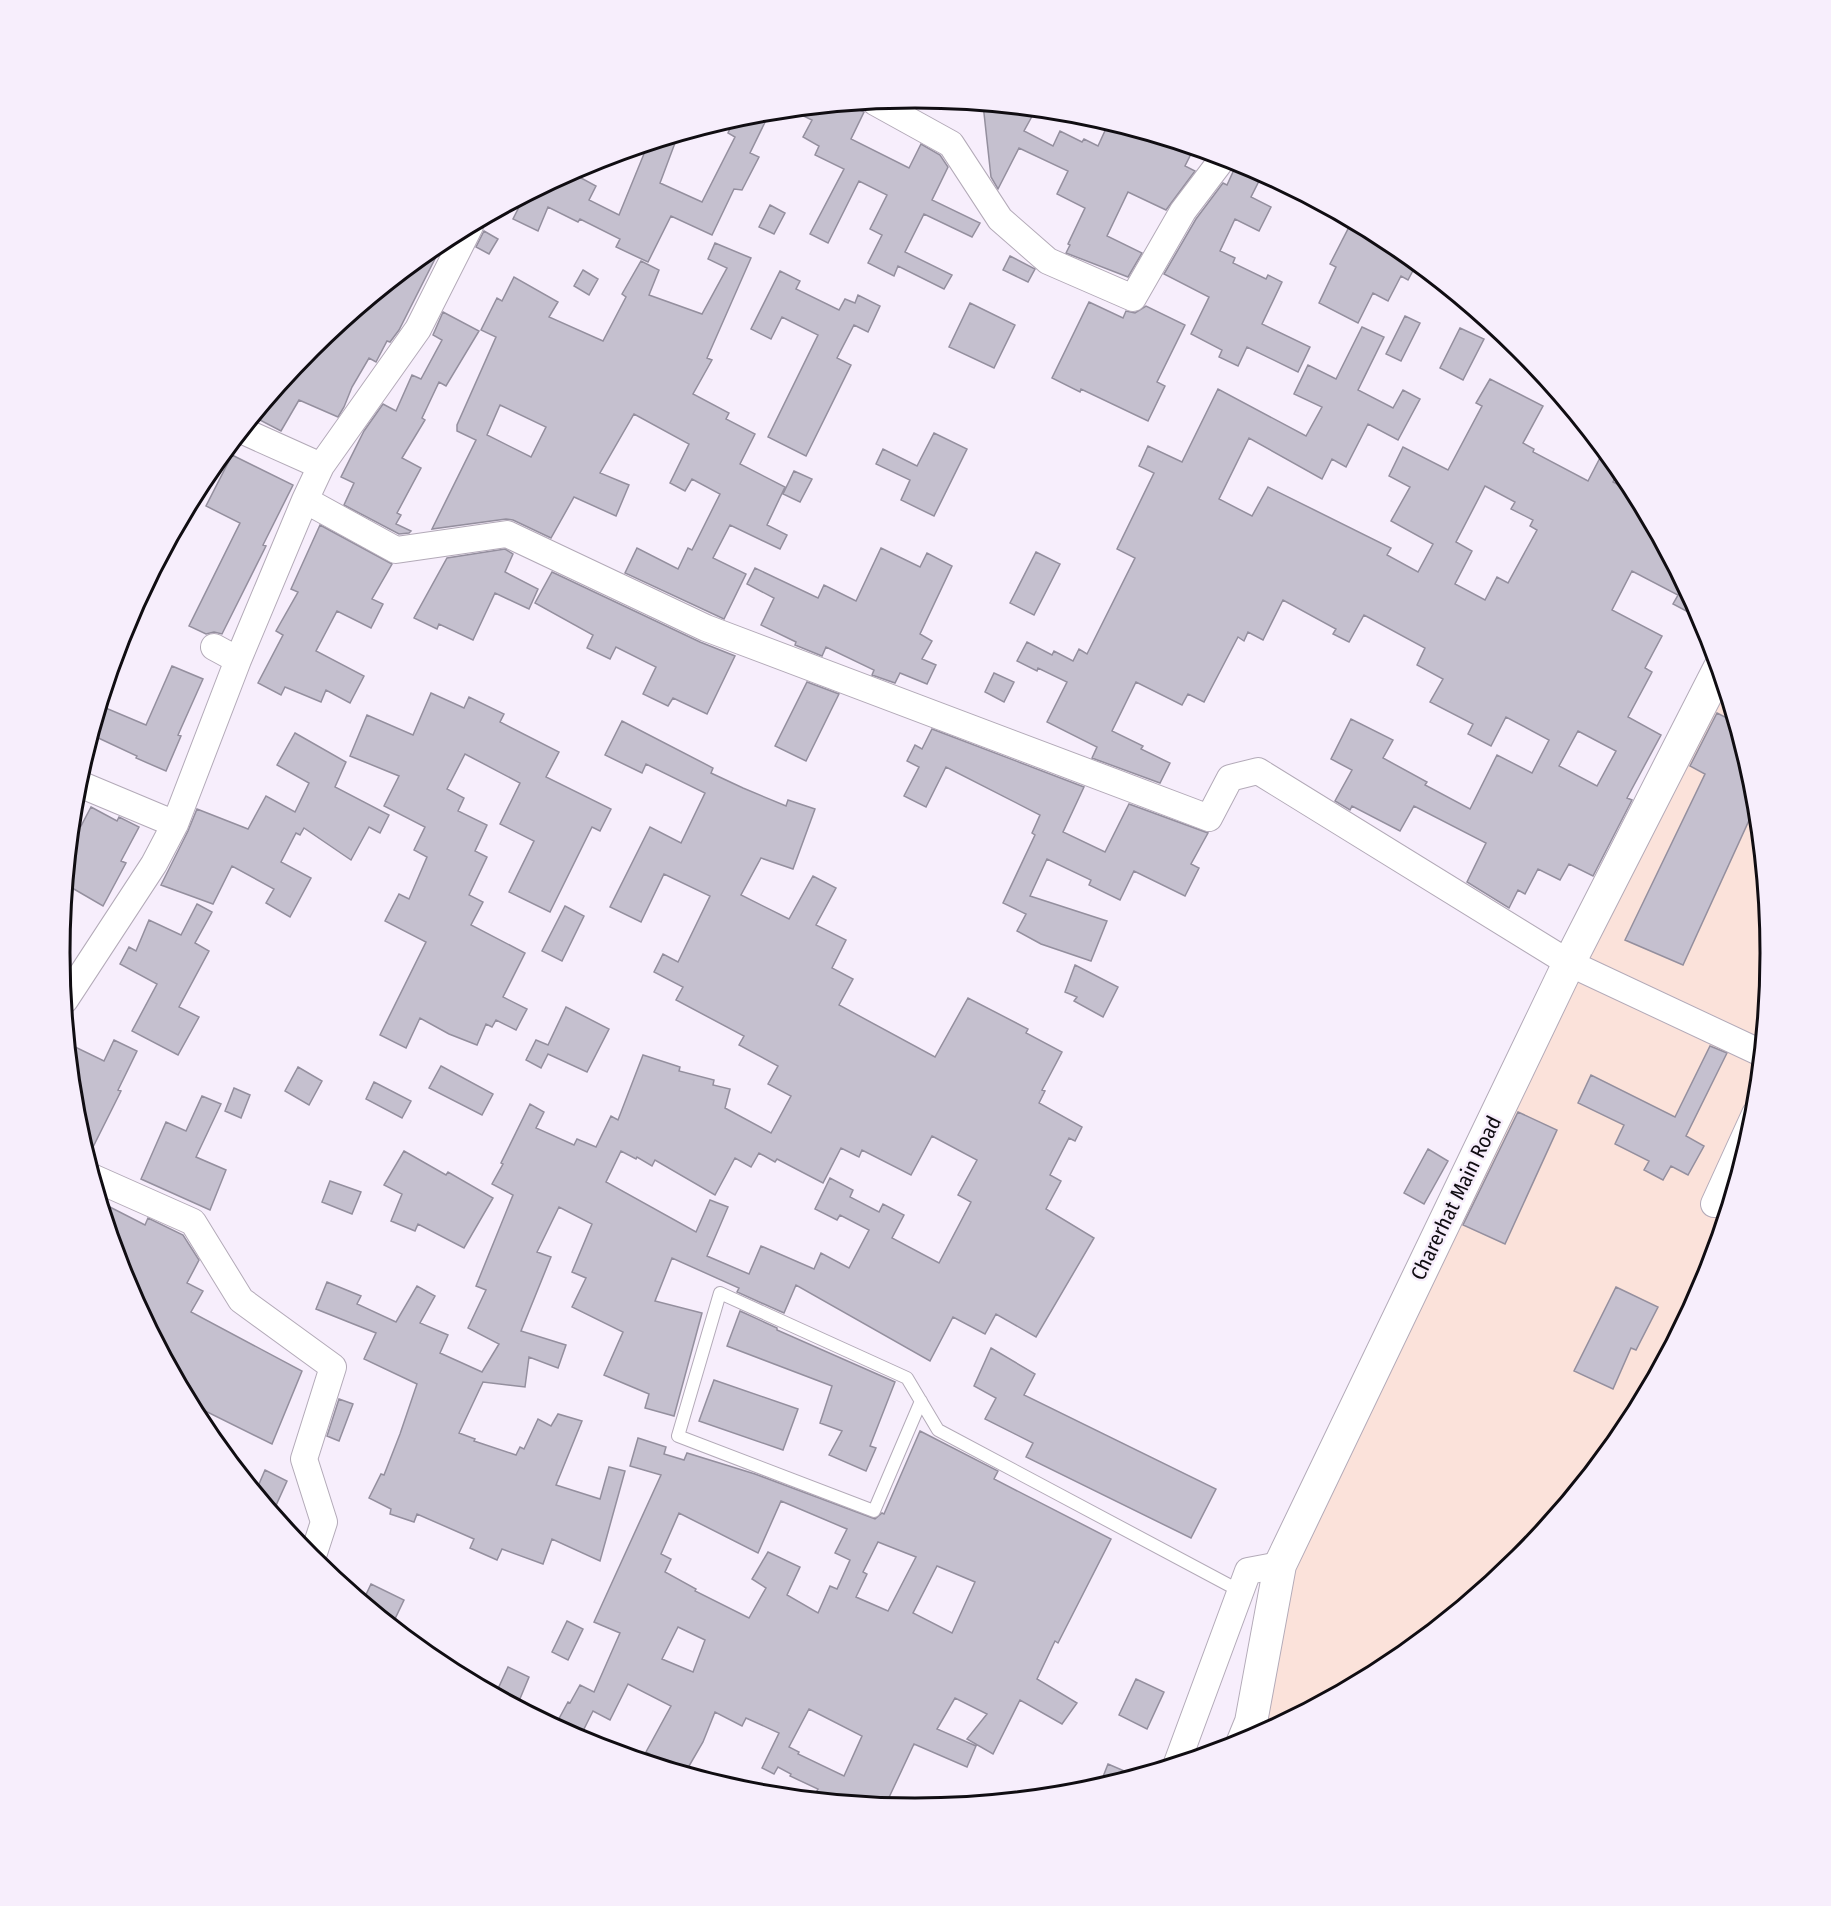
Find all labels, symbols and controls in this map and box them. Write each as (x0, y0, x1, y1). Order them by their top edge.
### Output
street label: Charerhat Main Road (1405, 1112, 1507, 1284)

